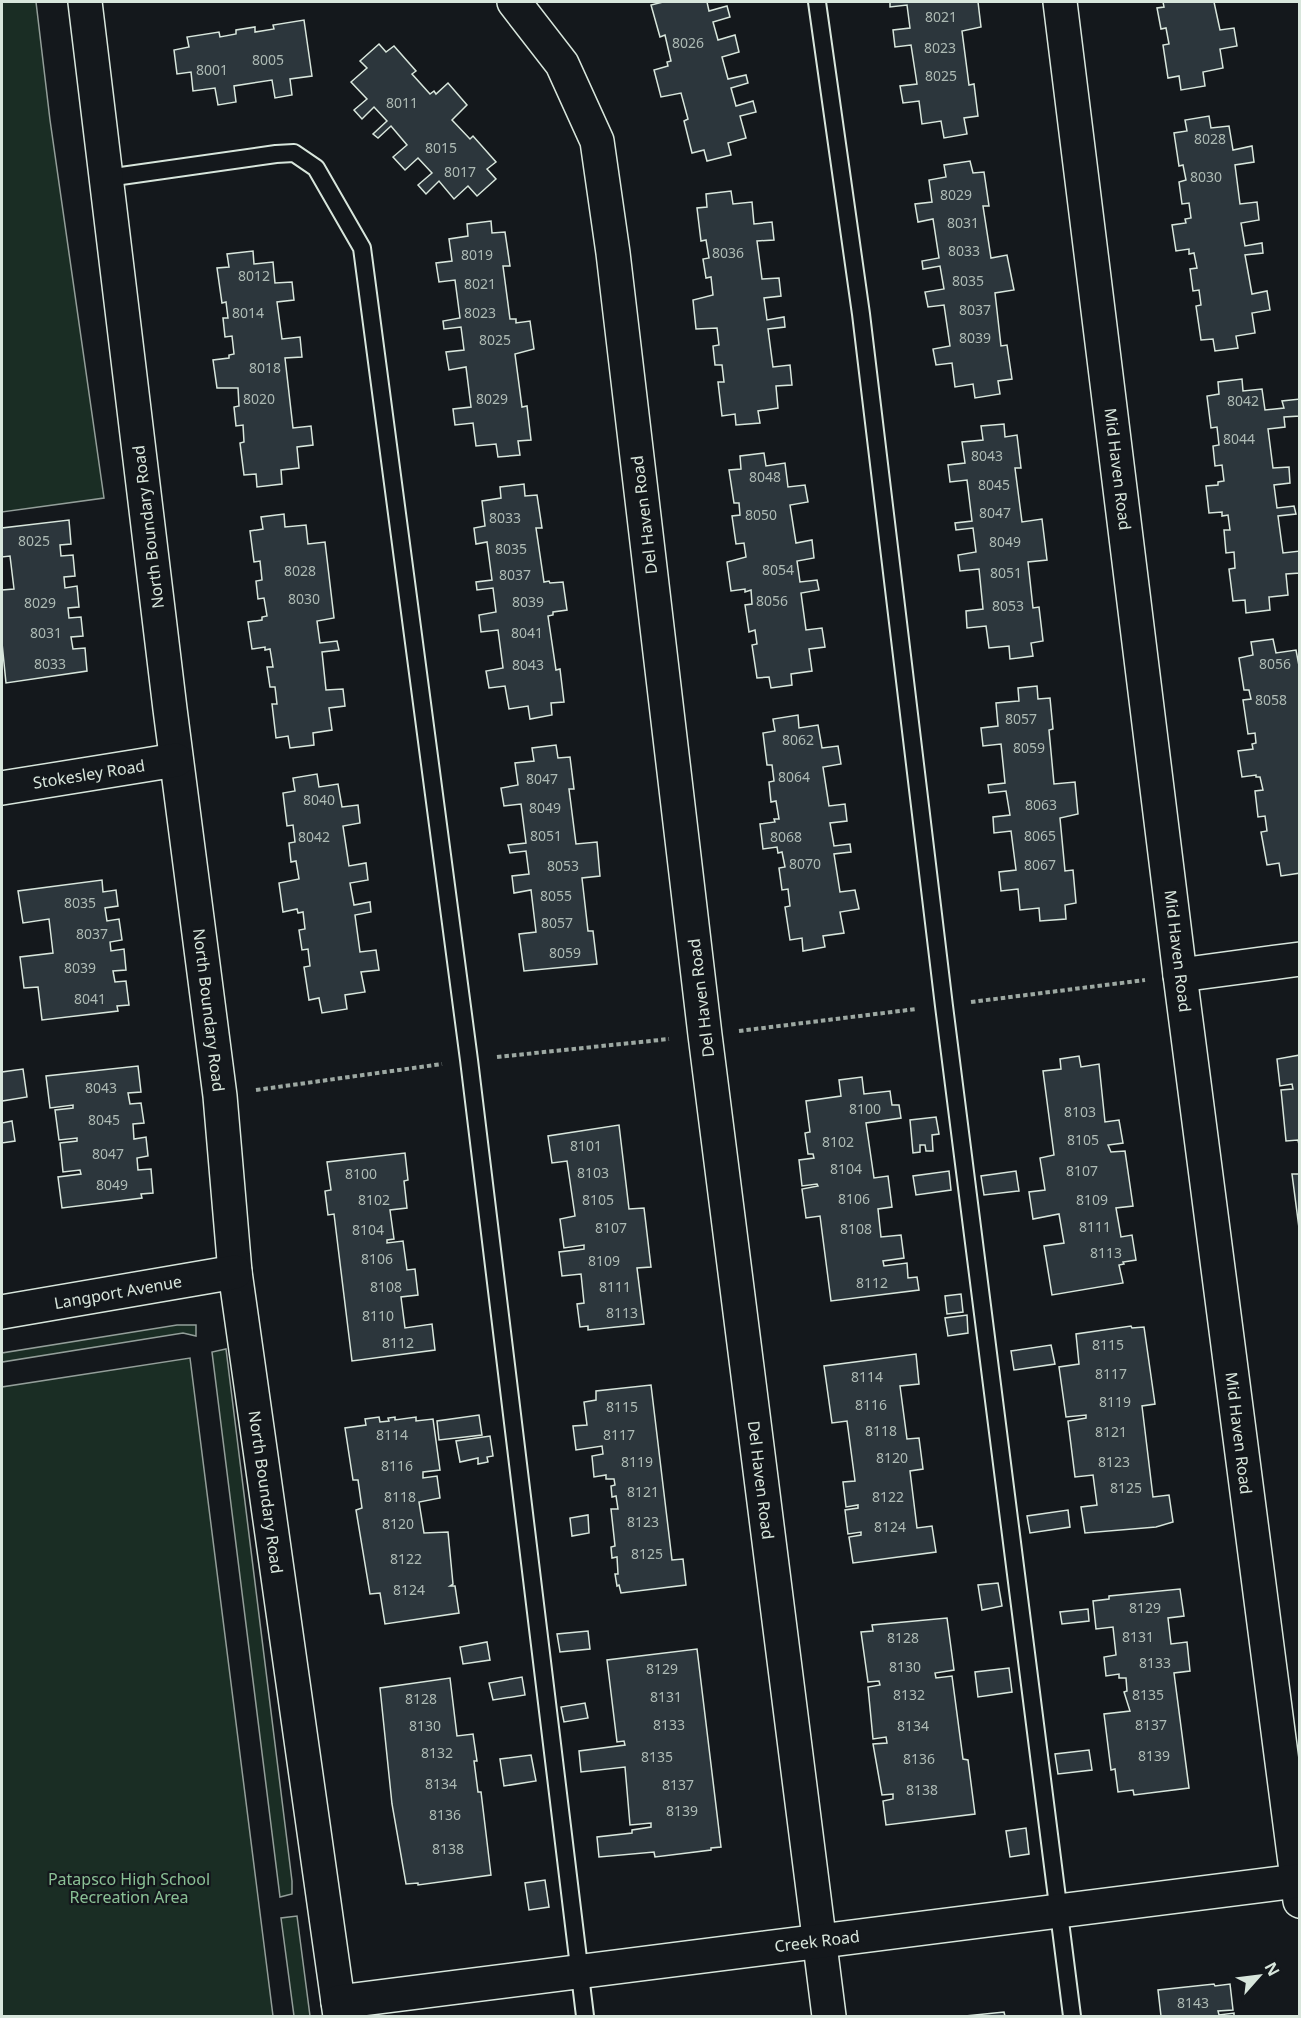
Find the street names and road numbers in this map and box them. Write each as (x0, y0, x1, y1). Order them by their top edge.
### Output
street label: Mid Haven Road (1100, 407, 1136, 531)
street label: North Boundary Road (127, 444, 169, 610)
street label: Del Haven Road (626, 454, 662, 576)
street label: Stokesley Road (31, 754, 147, 794)
street label: Mid Haven Road (1160, 889, 1196, 1013)
street label: North Boundary Road (188, 927, 230, 1093)
street label: Del Haven Road (683, 937, 719, 1059)
street label: Langport Avenue (52, 1270, 184, 1314)
street label: Mid Haven Road (1221, 1371, 1257, 1495)
street label: North Boundary Road (244, 1409, 288, 1575)
street label: Del Haven Road (743, 1419, 779, 1541)
street label: Creek Road (773, 1925, 861, 1957)

